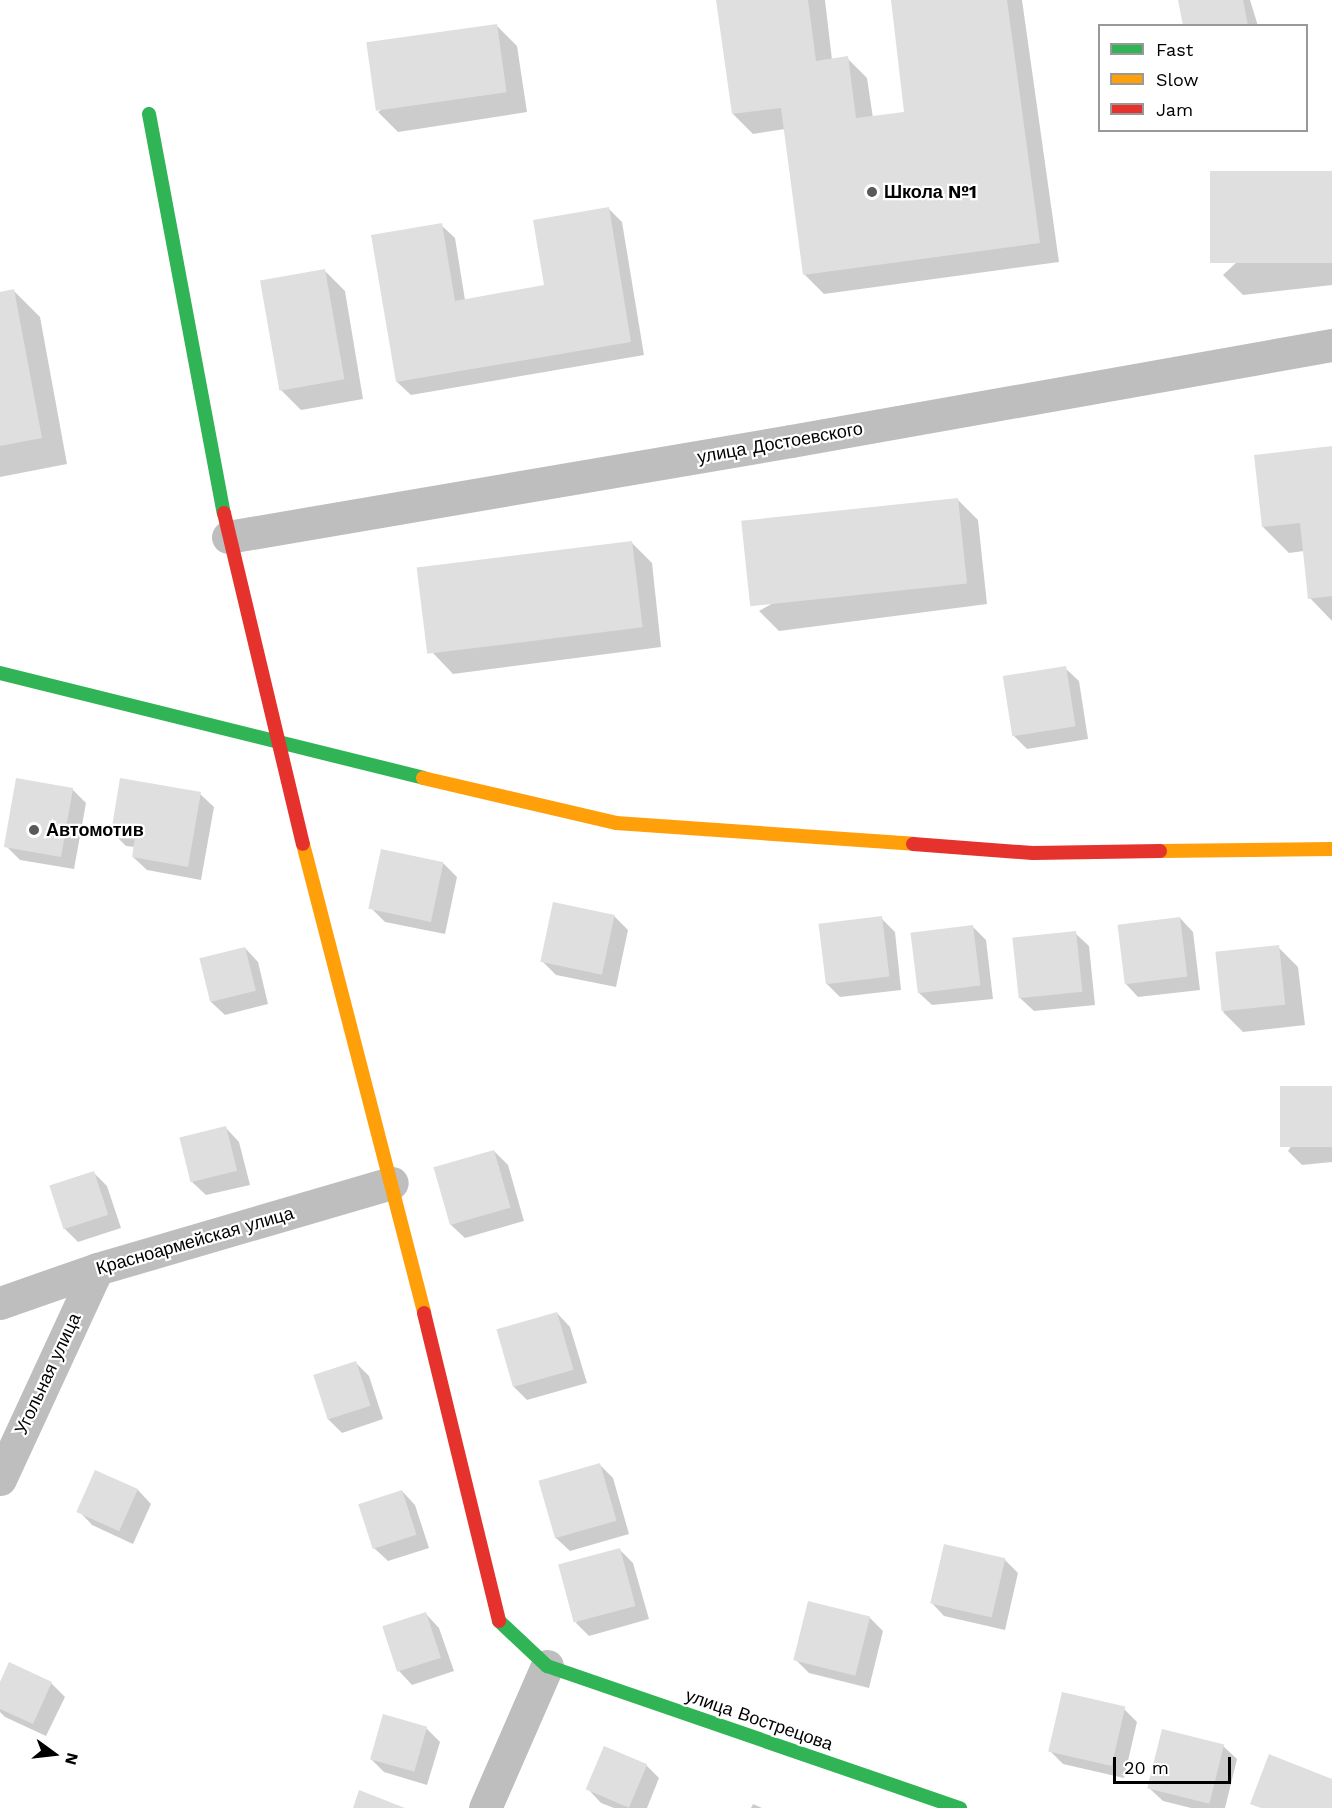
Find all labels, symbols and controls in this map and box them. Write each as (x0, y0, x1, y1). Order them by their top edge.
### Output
legend (1098, 24, 1308, 132)
text: Fast (1156, 39, 1193, 60)
text: Slow (1156, 69, 1199, 90)
text: Jam (1156, 99, 1193, 120)
place label: Школа №1 (884, 181, 977, 203)
marker: Школа №1 (865, 185, 879, 199)
street label: улица Достоевского (696, 418, 864, 468)
place label: Автомотив (46, 819, 144, 841)
marker: Автомотив (27, 823, 41, 837)
street label: Красноармейская улица (94, 1202, 296, 1280)
street label: Угольная улица (10, 1310, 86, 1438)
street label: улица Вострецова (682, 1685, 836, 1755)
north arrow (24, 1724, 84, 1784)
scale bar (1116, 1745, 1234, 1783)
text: N (61, 1751, 83, 1767)
text: 20 m (1124, 1757, 1169, 1778)

